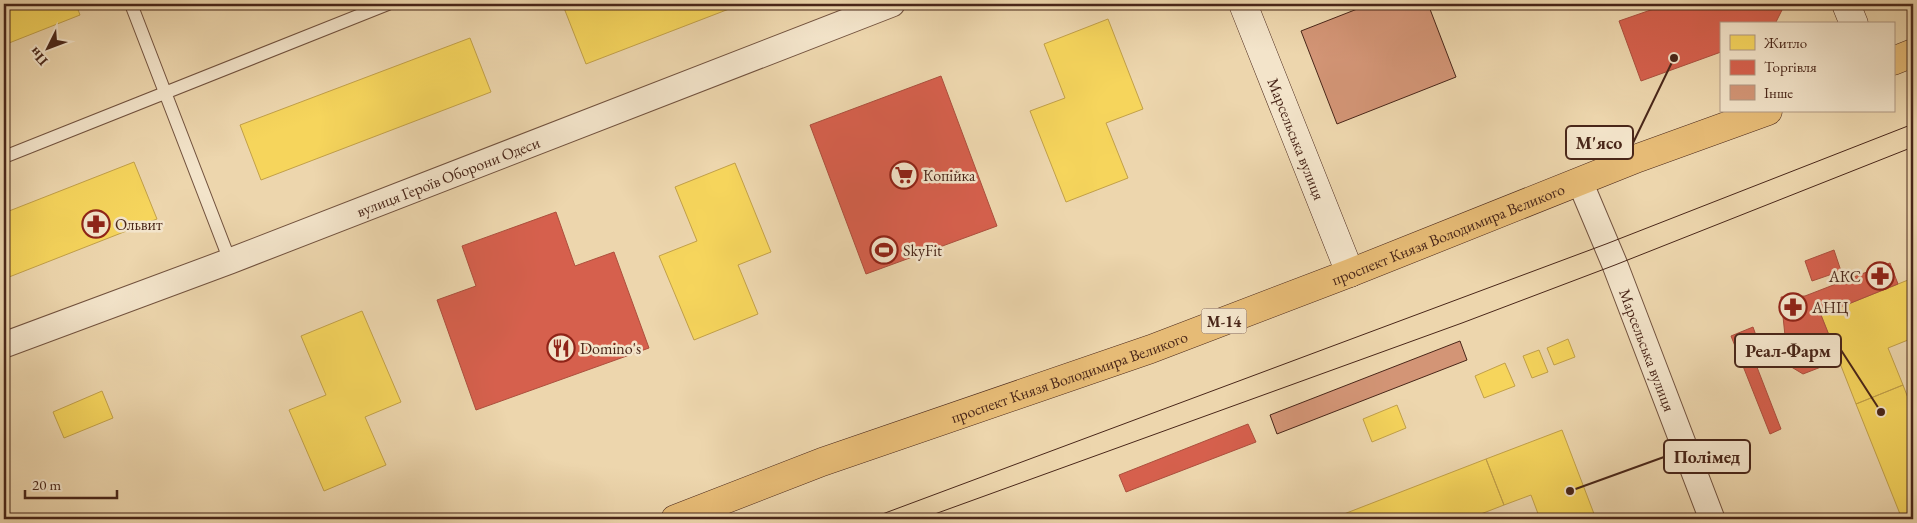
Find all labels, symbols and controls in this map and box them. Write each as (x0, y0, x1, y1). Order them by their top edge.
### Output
north arrow (22, 22, 72, 72)
legend (1720, 22, 1894, 112)
text: Житло (1763, 33, 1807, 52)
text: Пн (25, 44, 51, 70)
text: Торгівля (1764, 57, 1817, 76)
street label: Марсельська вулиця (1263, 75, 1330, 203)
text: Інше (1764, 83, 1793, 102)
callout: М'ясо (1566, 126, 1633, 159)
street label: вулиця Героїв Оборони Одеси (353, 131, 543, 221)
text: М'ясо (1576, 131, 1622, 154)
supermarket icon: Копійка (889, 160, 919, 190)
place label: Копійка (923, 165, 976, 186)
street label: проспект Князя Володимира Великого (1328, 178, 1568, 290)
pharmacy icon: Ольвит (81, 209, 111, 239)
place label: Ольвит (115, 214, 163, 235)
sports icon: SkyFit (869, 235, 899, 265)
place label: SkyFit (903, 240, 942, 261)
pharmacy icon: АКС (1865, 261, 1895, 291)
place label: АКС (1828, 266, 1861, 287)
street label: Марсельська вулиця (1614, 286, 1680, 414)
pharmacy icon: АНЦ (1778, 292, 1808, 322)
place label: АНЦ (1811, 297, 1849, 318)
road number: М-14 (1202, 308, 1246, 334)
street label: проспект Князя Володимира Великого (948, 326, 1190, 428)
restaurant icon: Domino's (546, 333, 576, 363)
callout: Реал-Фарм (1735, 334, 1841, 367)
place label: Domino's (580, 338, 641, 359)
text: Реал-Фарм (1745, 339, 1831, 362)
callout: Полімед (1664, 440, 1750, 473)
text: Полімед (1674, 445, 1741, 468)
scale bar (25, 468, 118, 500)
text: 20 m (32, 475, 61, 494)

